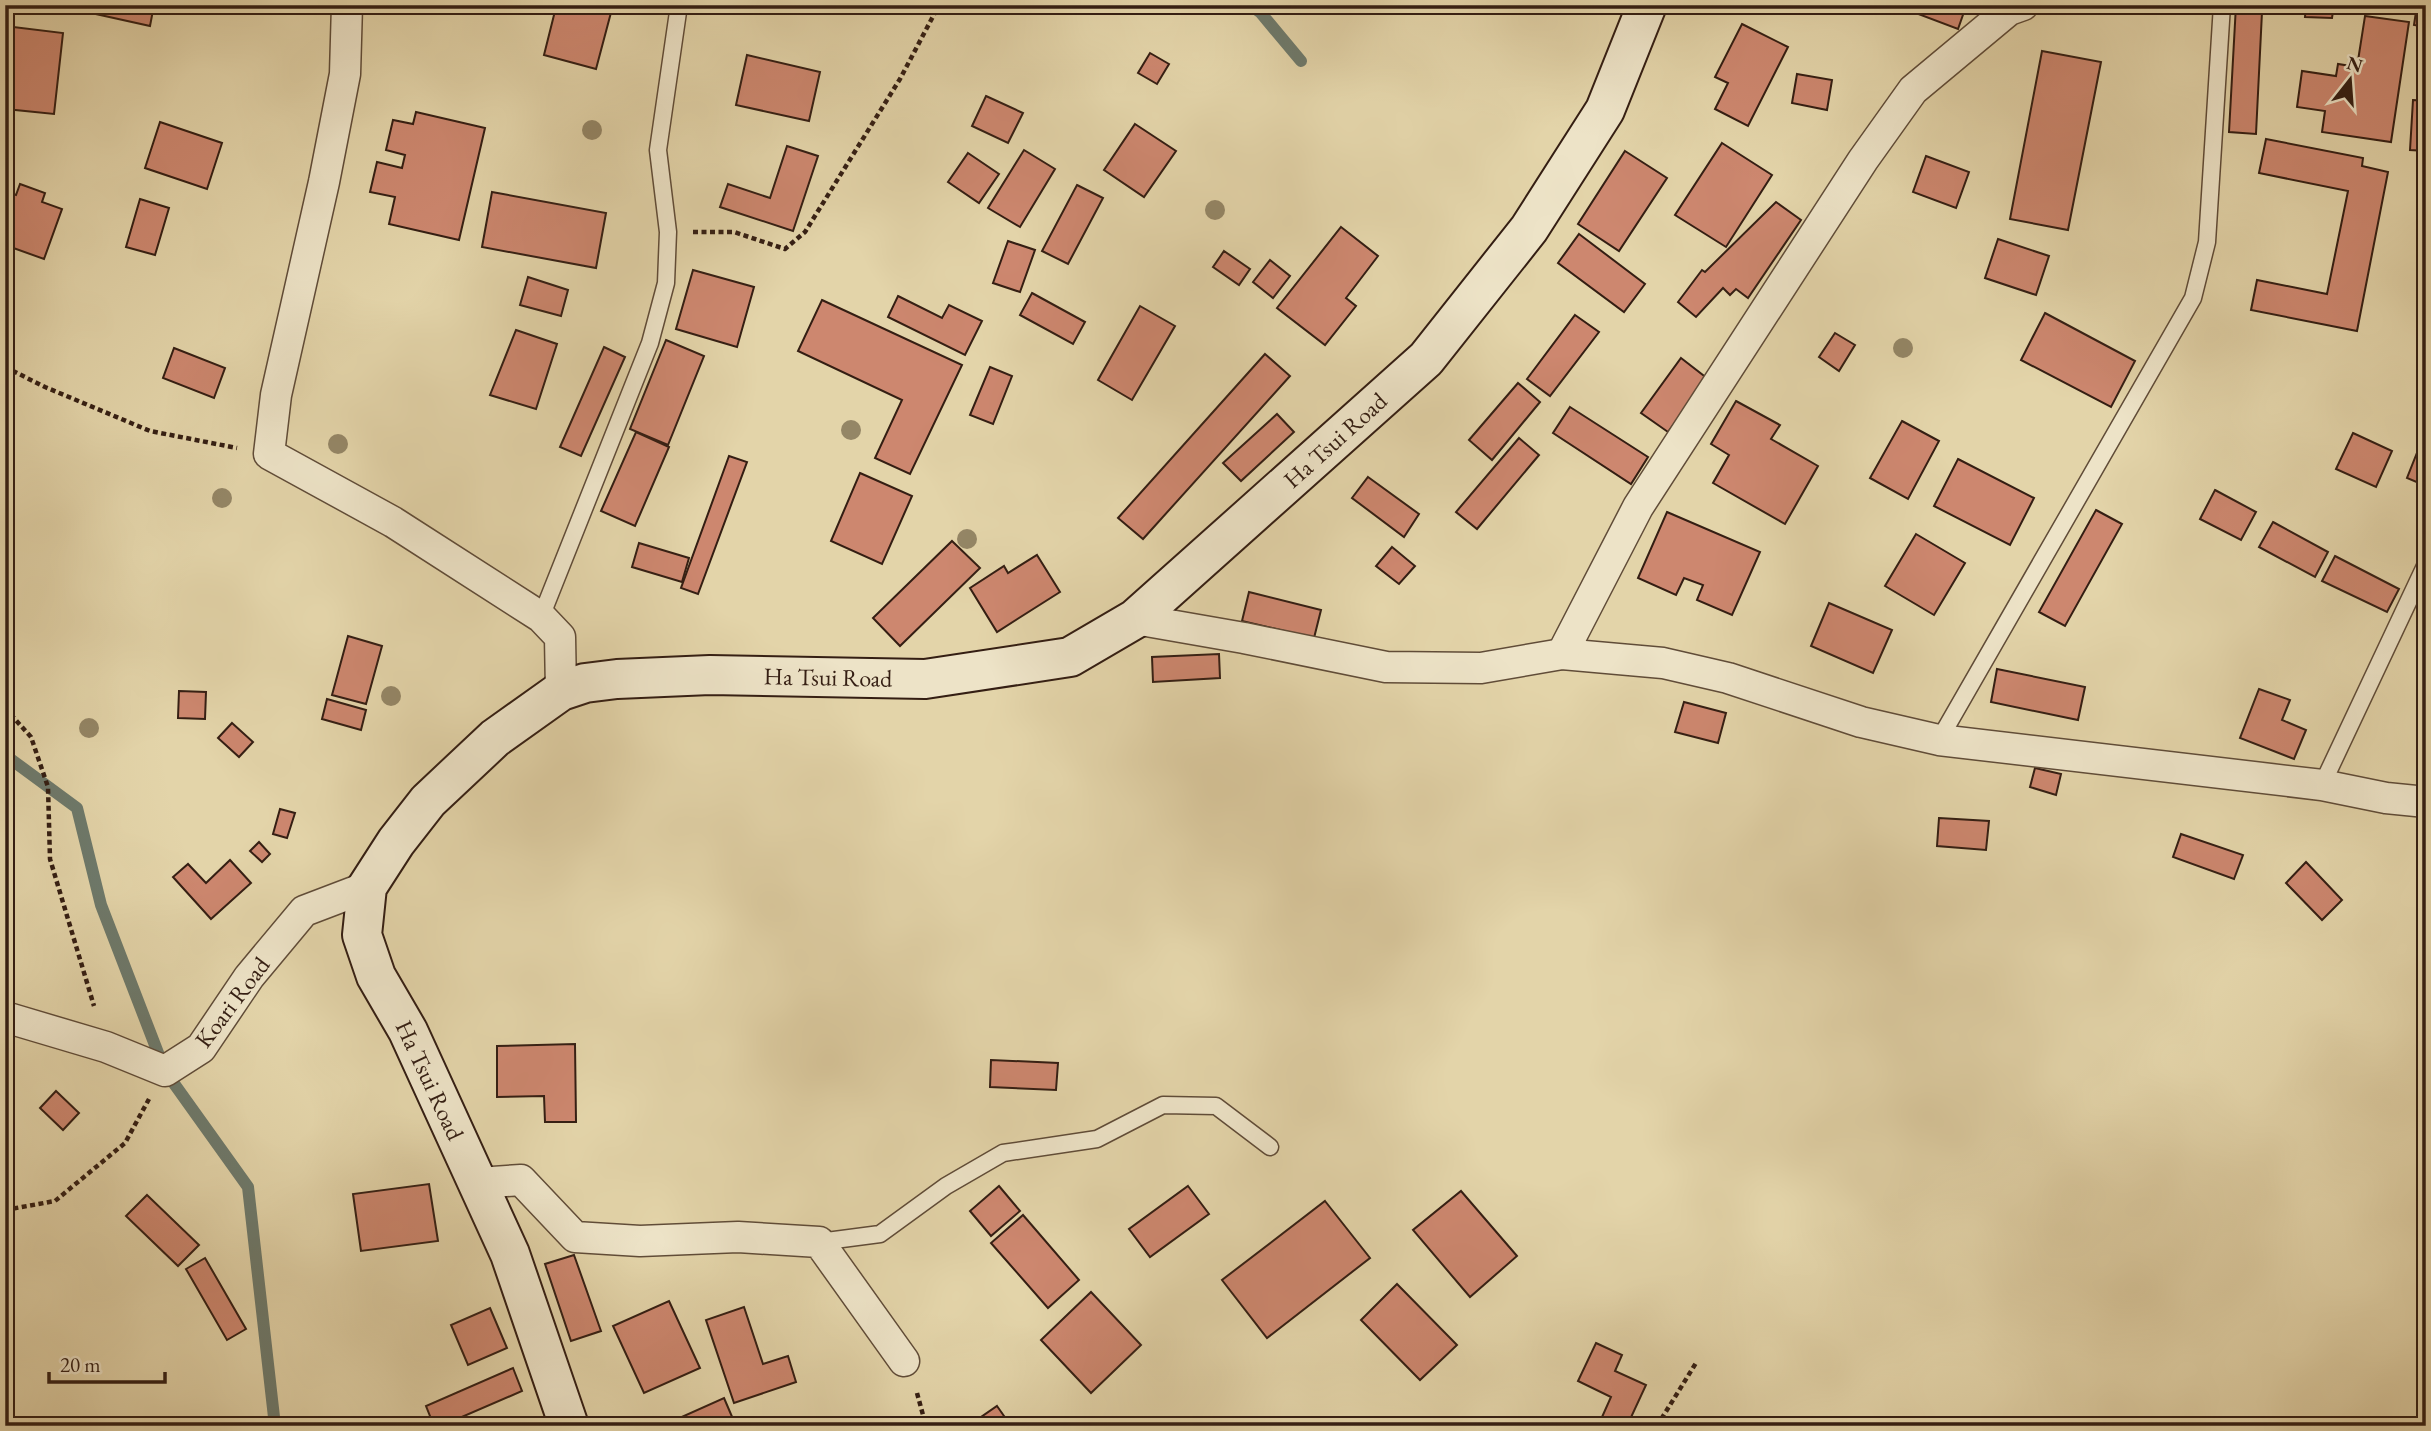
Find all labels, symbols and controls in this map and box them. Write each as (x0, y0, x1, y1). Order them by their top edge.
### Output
north arrow (2316, 46, 2386, 116)
text: N (2344, 50, 2366, 79)
street label: Ha Tsui Road (1277, 385, 1394, 495)
street label: Ha Tsui Road (763, 660, 894, 694)
street label: Koari Road (188, 950, 277, 1054)
street label: Ha Tsui Road (389, 1015, 472, 1146)
scale bar (49, 1340, 164, 1384)
text: 20 m (60, 1351, 101, 1378)

